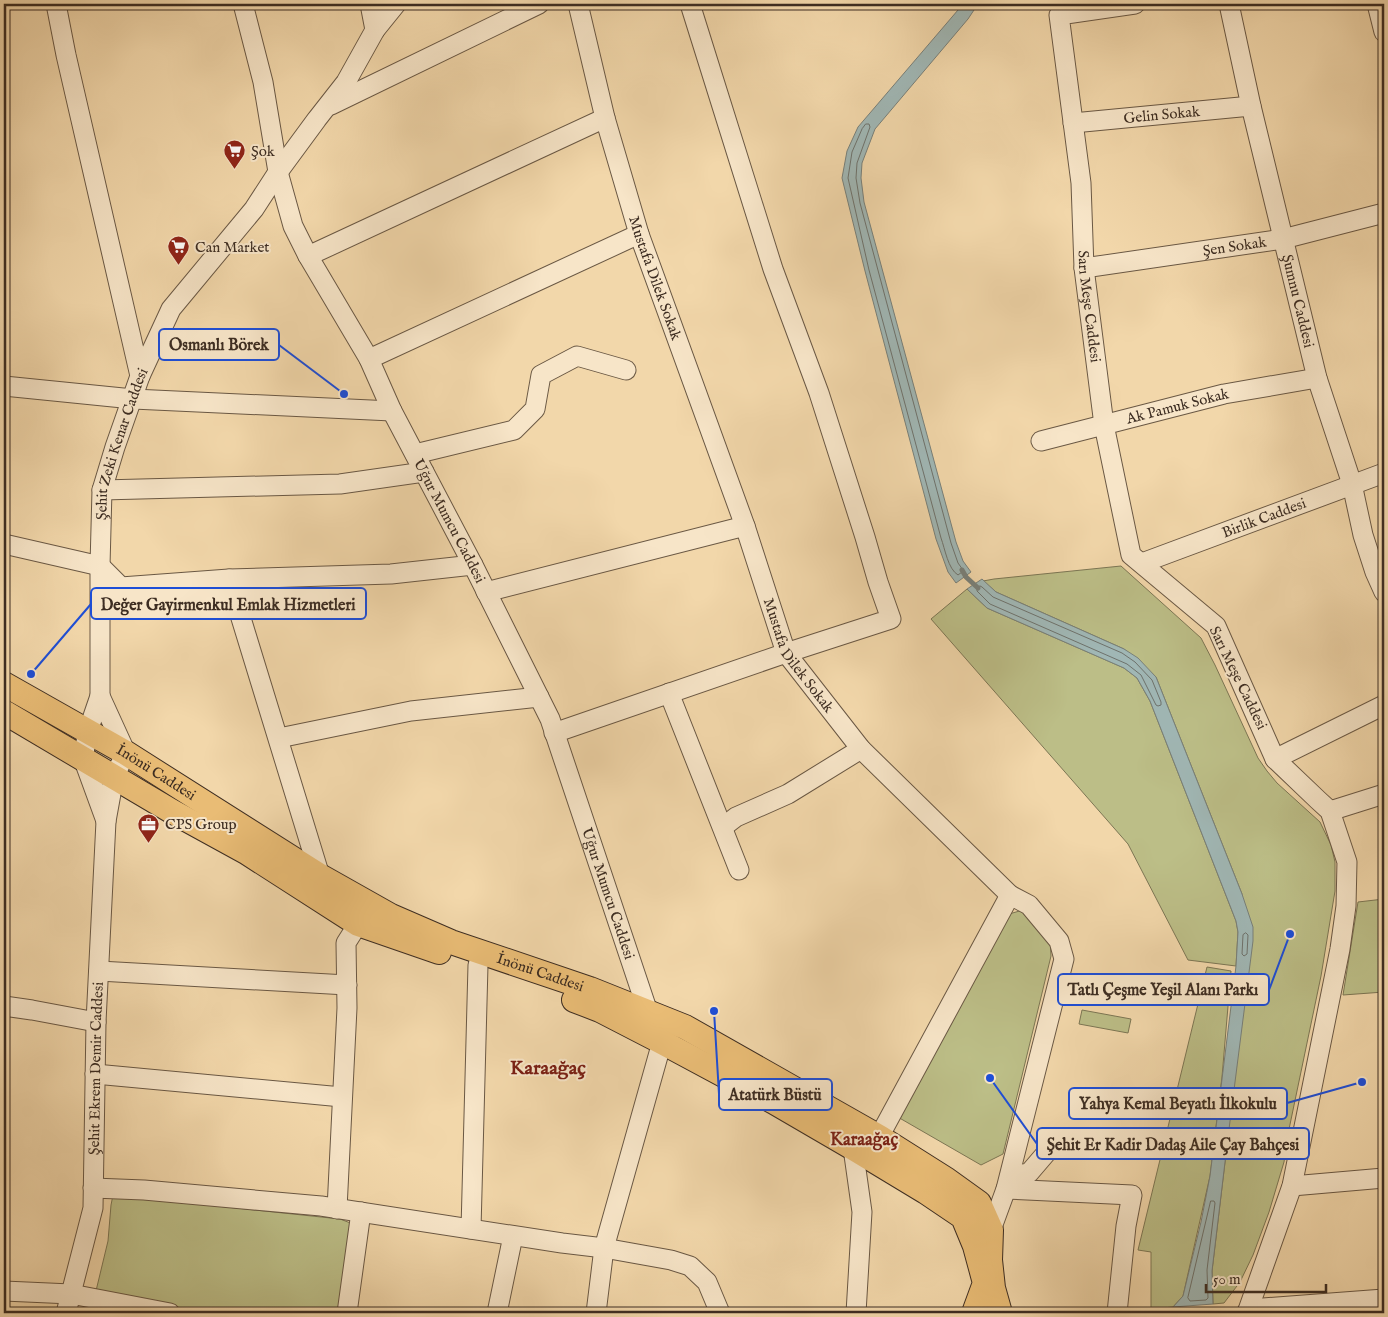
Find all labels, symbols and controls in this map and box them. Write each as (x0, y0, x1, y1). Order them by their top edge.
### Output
street label: Gelin Sokak (1123, 101, 1202, 128)
supermarket icon: Şok (223, 139, 247, 170)
place label: Şok (251, 142, 276, 161)
street label: Mustafa Dilek Sokak (625, 214, 687, 344)
street label: Şen Sokak (1201, 232, 1268, 260)
supermarket icon: Can Market (167, 235, 191, 266)
place label: Can Market (195, 238, 269, 257)
street label: Sarı Meşe Caddesi (1074, 250, 1105, 364)
street label: Şumnu Caddesi (1278, 252, 1319, 350)
callout: Osmanlı Börek (159, 329, 279, 360)
text: Osmanlı Börek (169, 336, 269, 356)
street label: Şehit Zeki Kenar Caddesi (92, 365, 152, 520)
street label: Ak Pamuk Sokak (1123, 384, 1231, 428)
street label: Uğur Mumcu Caddesi (409, 455, 490, 586)
street label: Birlik Caddesi (1219, 493, 1309, 542)
callout: Değer Gayirmenkul Emlak Hizmetleri (91, 588, 366, 619)
street label: Mustafa Dilek Sokak (759, 595, 839, 717)
text: Değer Gayirmenkul Emlak Hizmetleri (100, 596, 356, 616)
street label: Sarı Meşe Caddesi (1205, 623, 1271, 733)
street label: İnönü Caddesi (113, 740, 200, 805)
office icon: CPS Group (137, 812, 161, 843)
place label: CPS Group (165, 815, 237, 834)
street label: Uğur Mumcu Caddesi (577, 825, 639, 962)
street label: İnönü Caddesi (494, 949, 586, 996)
callout: Tatlı Çeşme Yeşil Alanı Parkı (1058, 974, 1269, 1005)
street label: Şehit Ekrem Demir Caddesi (84, 981, 107, 1155)
text: Tatlı Çeşme Yeşil Alanı Parkı (1067, 981, 1259, 1001)
district label: Karaağaç (510, 1056, 586, 1081)
callout: Atatürk Büstü (719, 1079, 832, 1110)
text: Atatürk Büstü (727, 1086, 822, 1106)
callout: Yahya Kemal Beyatlı İlkokulu (1069, 1088, 1287, 1119)
text: Yahya Kemal Beyatlı İlkokulu (1079, 1093, 1278, 1115)
callout: Şehit Er Kadir Dadaş Aile Çay Bahçesi (1037, 1128, 1309, 1159)
district label: Karaağaç (830, 1129, 898, 1152)
text: Şehit Er Kadir Dadaş Aile Çay Bahçesi (1047, 1136, 1300, 1156)
scale bar (1206, 1262, 1326, 1294)
text: 50 m (1213, 1270, 1241, 1289)

